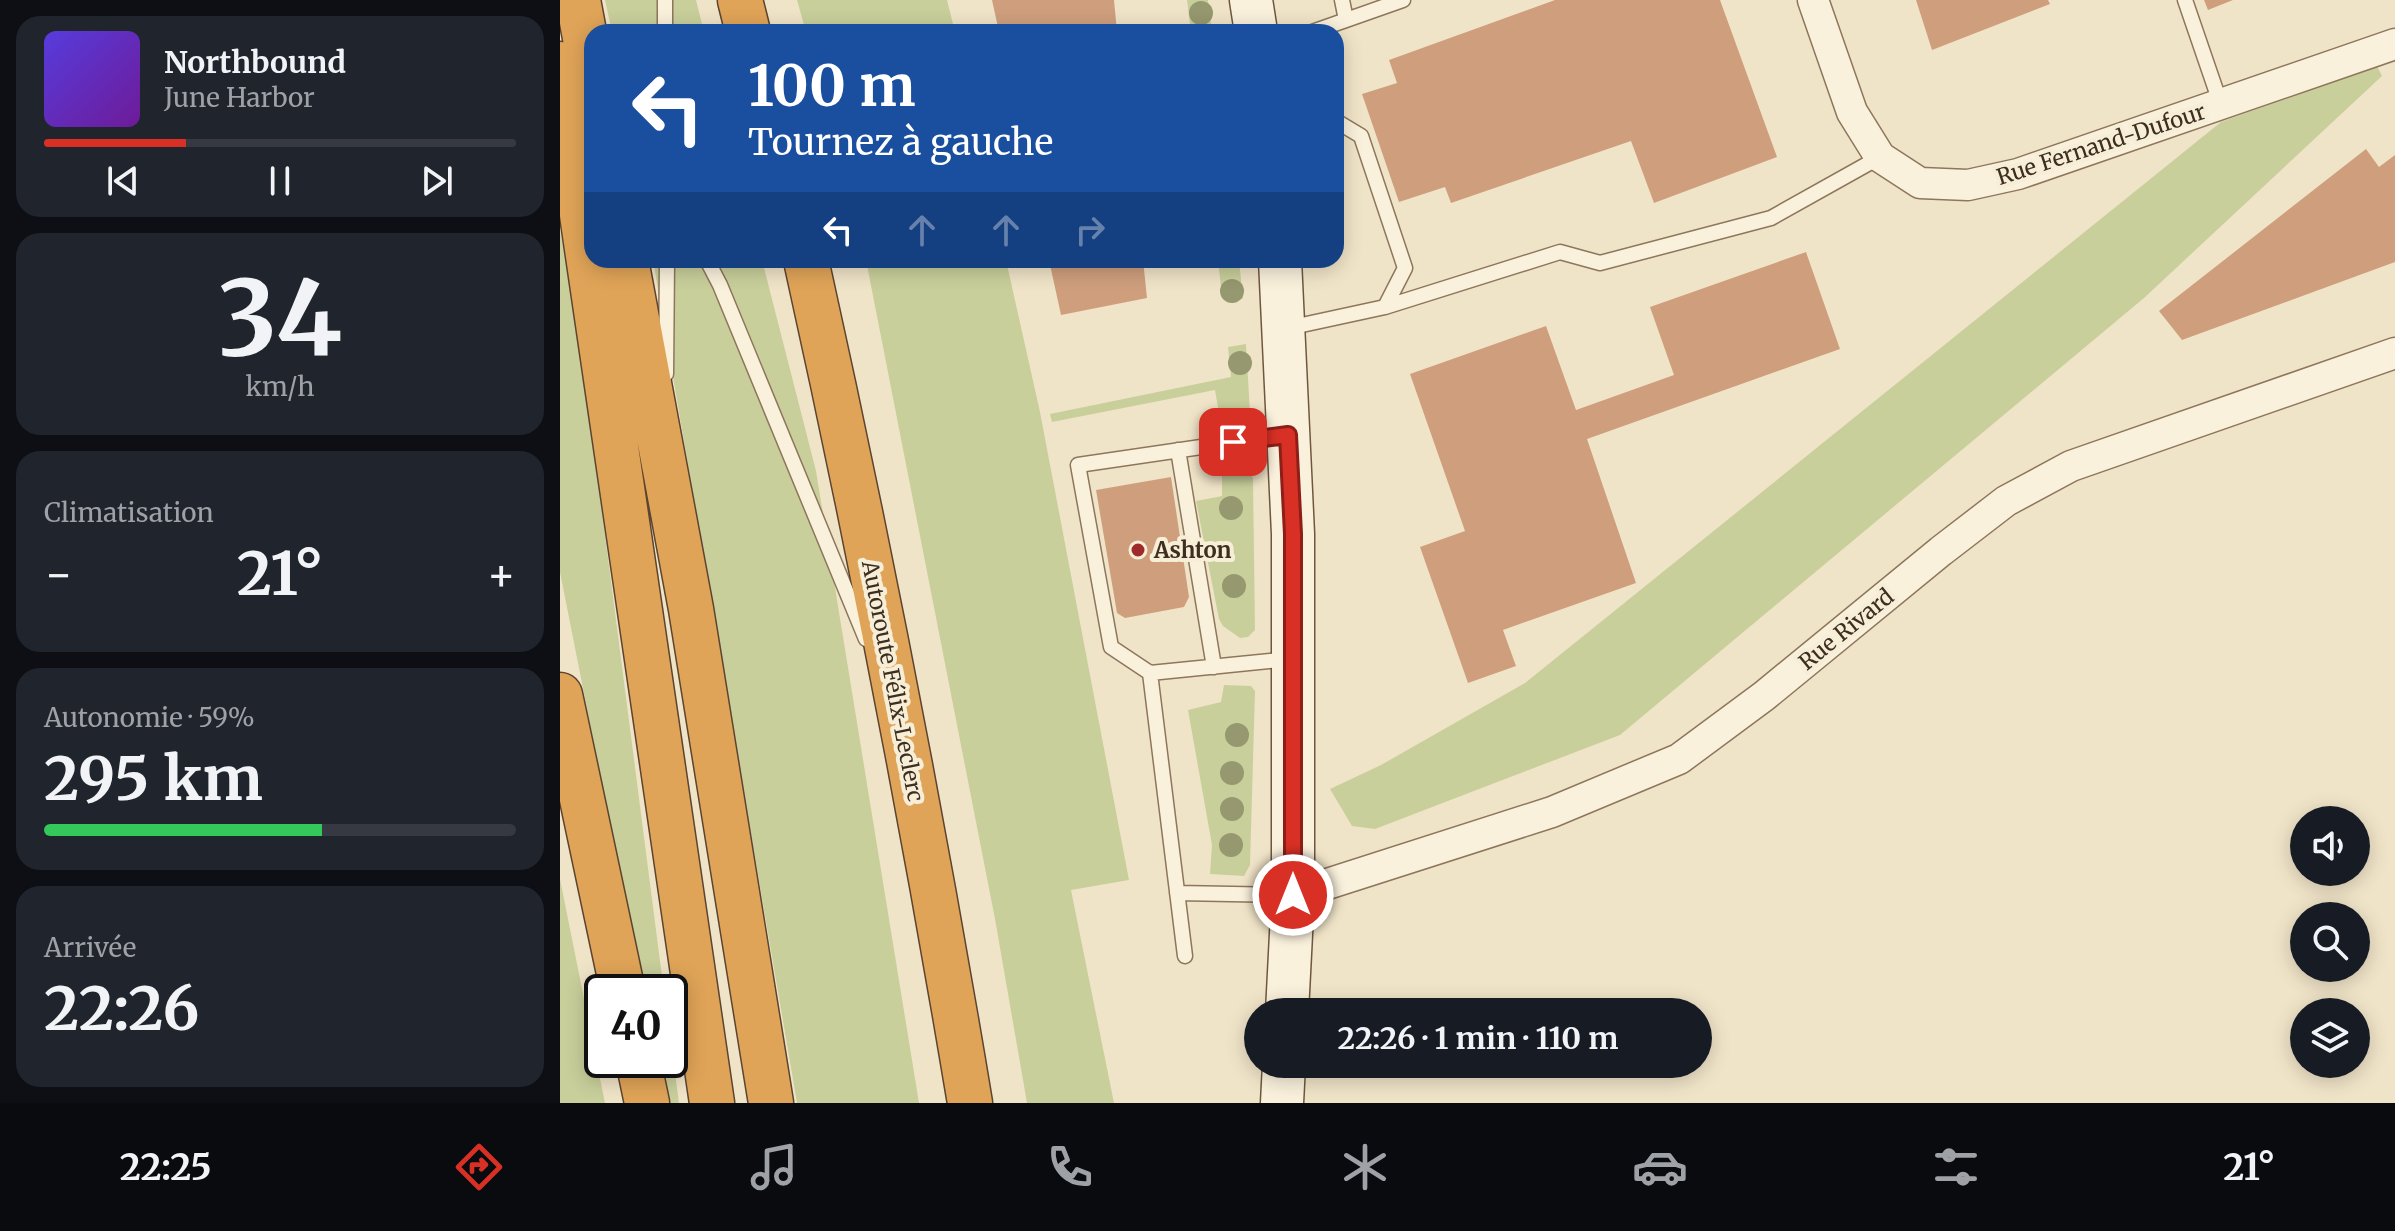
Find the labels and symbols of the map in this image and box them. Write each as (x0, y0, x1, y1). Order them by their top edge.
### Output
street label: Rue Fernand-Dufour (1993, 97, 2209, 191)
pin (1199, 408, 1267, 476)
place label: Ashton (1153, 536, 1232, 564)
marker: Ashton (1129, 541, 1147, 559)
street label: Autoroute Félix-Leclerc (856, 557, 930, 804)
street label: Rue Rivard (1793, 582, 1899, 676)
position arrow (1251, 853, 1335, 937)
speed limit sign: 40 (584, 974, 688, 1078)

